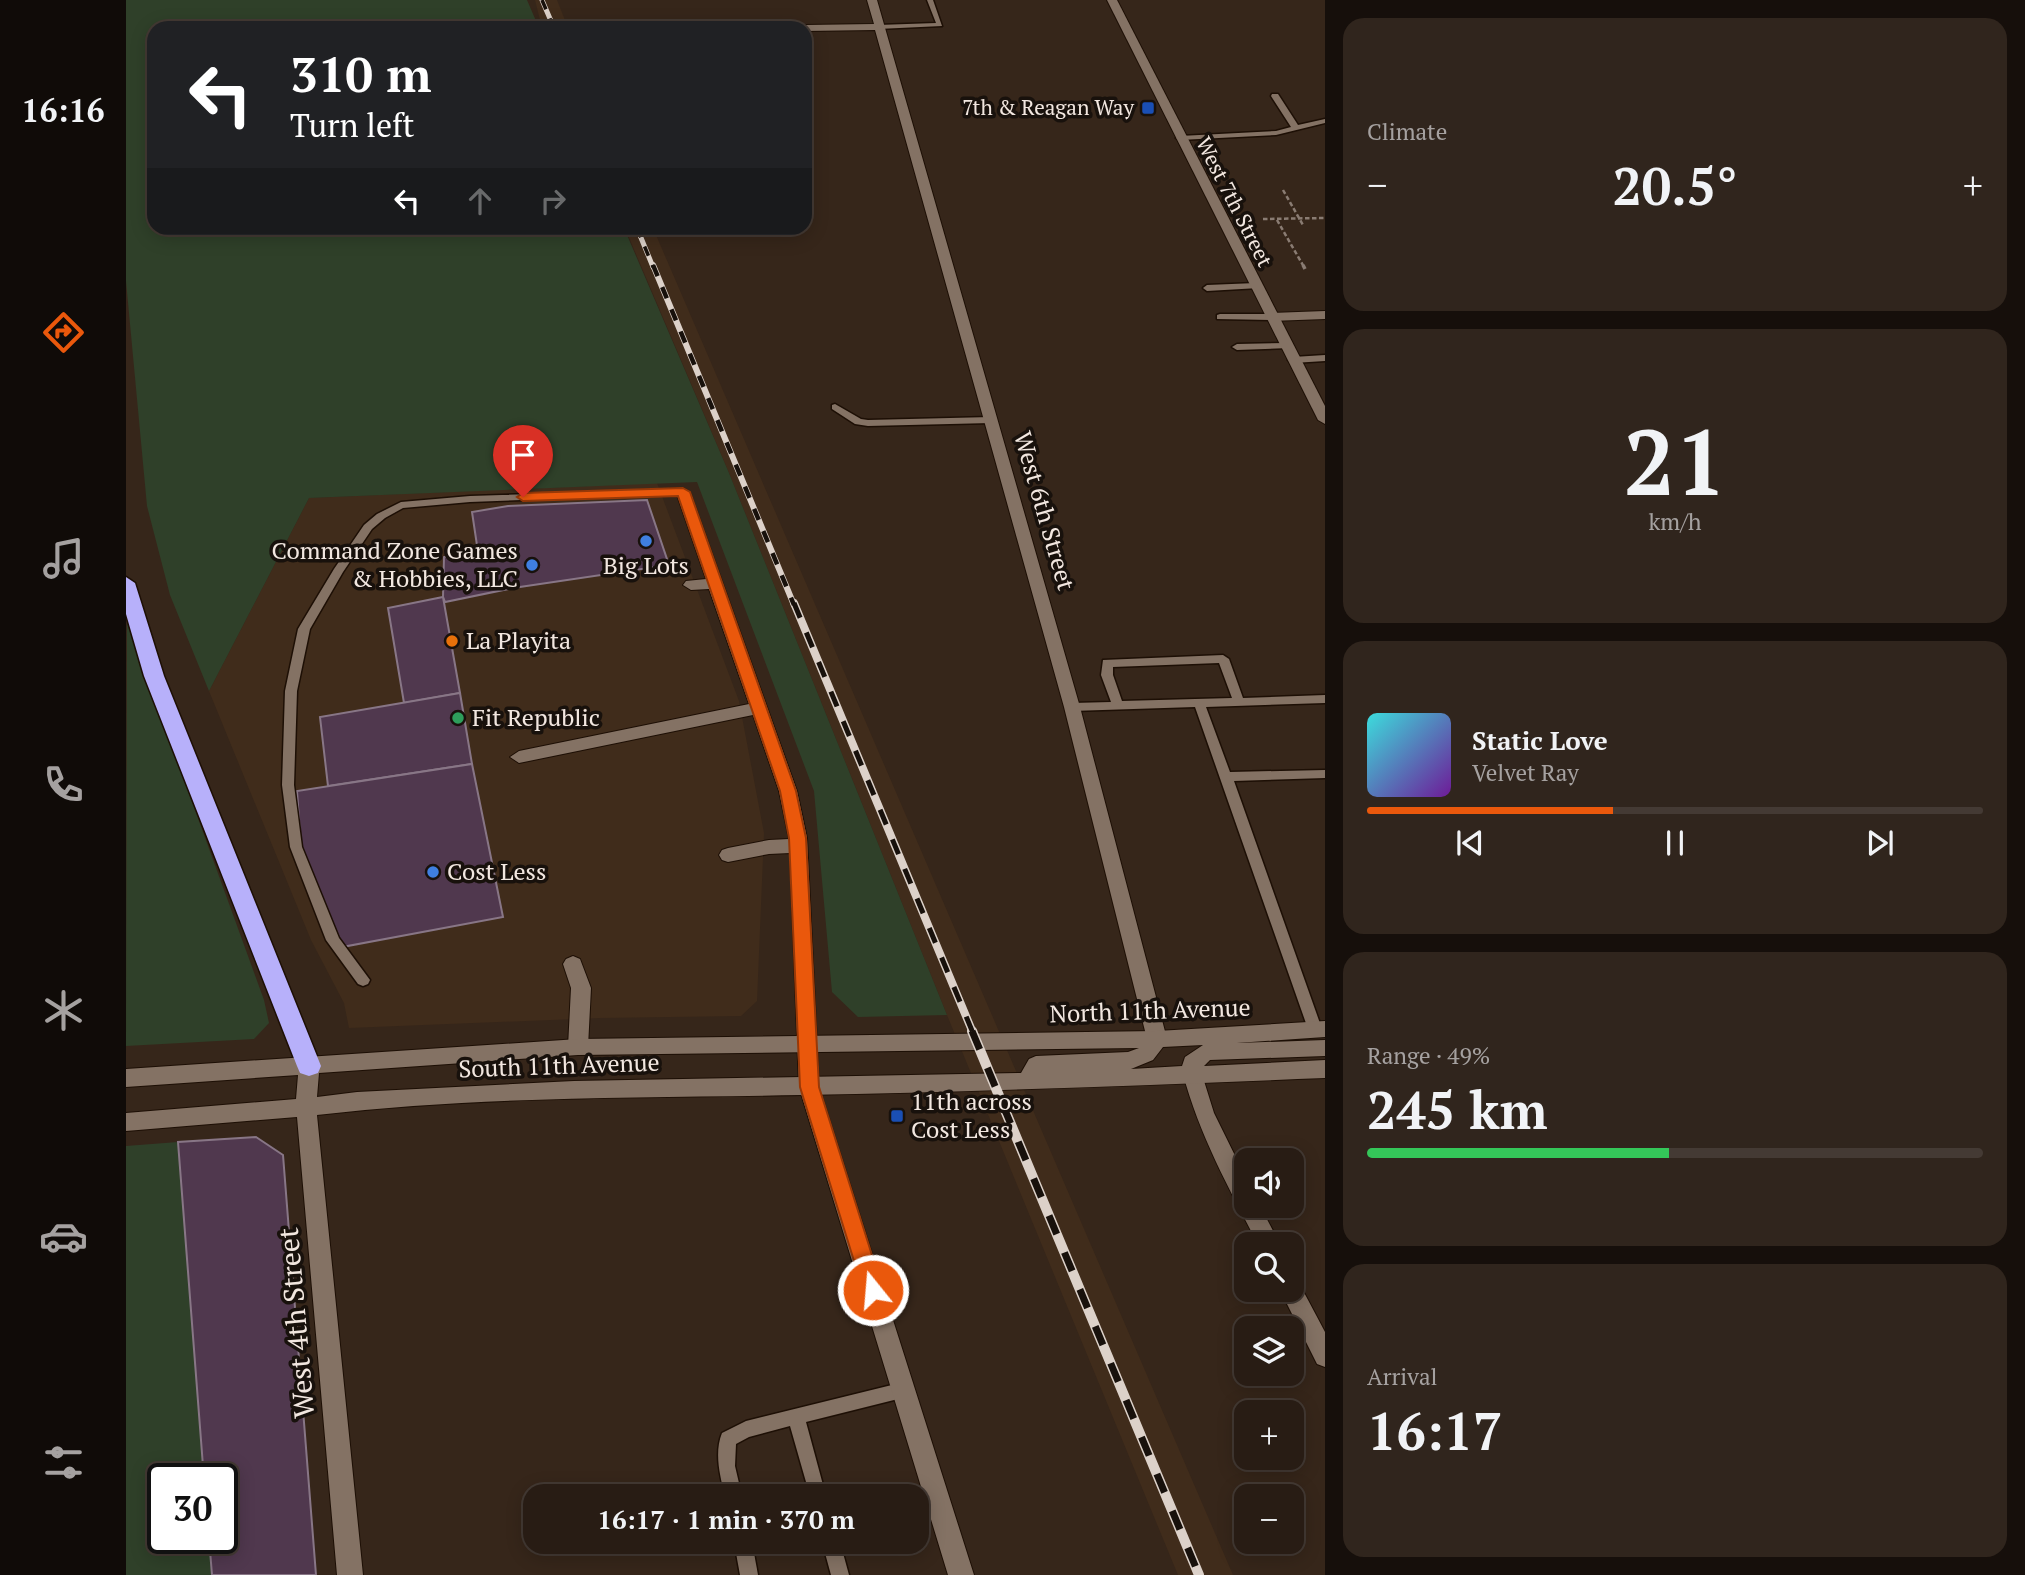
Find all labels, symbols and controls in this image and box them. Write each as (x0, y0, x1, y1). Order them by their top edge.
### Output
text: 310 m (290, 41, 432, 106)
icon: left (175, 49, 266, 140)
text: 16:16 (21, 89, 105, 131)
place label: 7th & Reagan Way (962, 93, 1134, 121)
marker: 7th & Reagan Way (1140, 100, 1156, 116)
text: Turn left (290, 104, 414, 146)
text: Climate (1367, 116, 1447, 147)
street label: West 7th Street (1190, 132, 1280, 271)
text: 20.5° (1612, 151, 1738, 220)
text: − (1367, 160, 1387, 210)
text: + (1963, 160, 1983, 210)
icon: left (388, 182, 426, 220)
icon: ahead (461, 182, 499, 220)
icon: right (534, 182, 572, 220)
icon: directions (39, 308, 88, 357)
text: 21 (1624, 400, 1726, 521)
pin (493, 425, 553, 497)
street label: West 6th Street (1007, 428, 1083, 594)
icon: arrive (504, 436, 542, 474)
text: km/h (1648, 506, 1702, 537)
marker: Big Lots (638, 533, 654, 549)
icon: music (39, 534, 88, 583)
place label: Command Zone Games & Hobbies, LLC (272, 534, 518, 594)
place label: Big Lots (603, 549, 689, 581)
marker: Command Zone Games & Hobbies, LLC (524, 557, 540, 573)
place label: La Playita (466, 624, 571, 656)
marker: La Playita (444, 633, 460, 649)
place label: Fit Republic (472, 701, 600, 733)
marker: Fit Republic (450, 710, 466, 726)
text: Static Love (1472, 723, 1608, 757)
text: Velvet Ray (1472, 757, 1579, 788)
icon: phone (39, 760, 88, 809)
icon: previous (1451, 824, 1489, 862)
icon: pause (1656, 824, 1694, 862)
icon: next (1861, 824, 1899, 862)
place label: Cost Less (447, 855, 546, 887)
marker: Cost Less (425, 864, 441, 880)
icon: climate (39, 986, 88, 1035)
street label: North 11th Avenue (1049, 990, 1251, 1030)
text: Range · 49% (1367, 1040, 1490, 1071)
street label: South 11th Avenue (458, 1045, 660, 1085)
text: 245 km (1367, 1075, 1548, 1144)
place label: 11th across Cost Less (911, 1085, 1032, 1145)
marker: 11th across Cost Less (889, 1108, 905, 1124)
map controls (1234, 1148, 1304, 1554)
button: sound (1234, 1148, 1304, 1218)
icon: car (39, 1212, 88, 1261)
street label: West 4th Street (269, 1226, 322, 1420)
button: search (1234, 1232, 1304, 1302)
position arrow (836, 1253, 910, 1327)
button: layers (1234, 1316, 1304, 1386)
text: Arrival (1367, 1361, 1438, 1392)
text: 16:17 (1367, 1396, 1502, 1465)
button: + (1234, 1400, 1304, 1470)
icon: filters (39, 1438, 88, 1487)
speed limit sign: 30 (147, 1463, 238, 1554)
button: − (1234, 1484, 1304, 1554)
text: 16:17 · 1 min · 370 m (597, 1502, 855, 1536)

